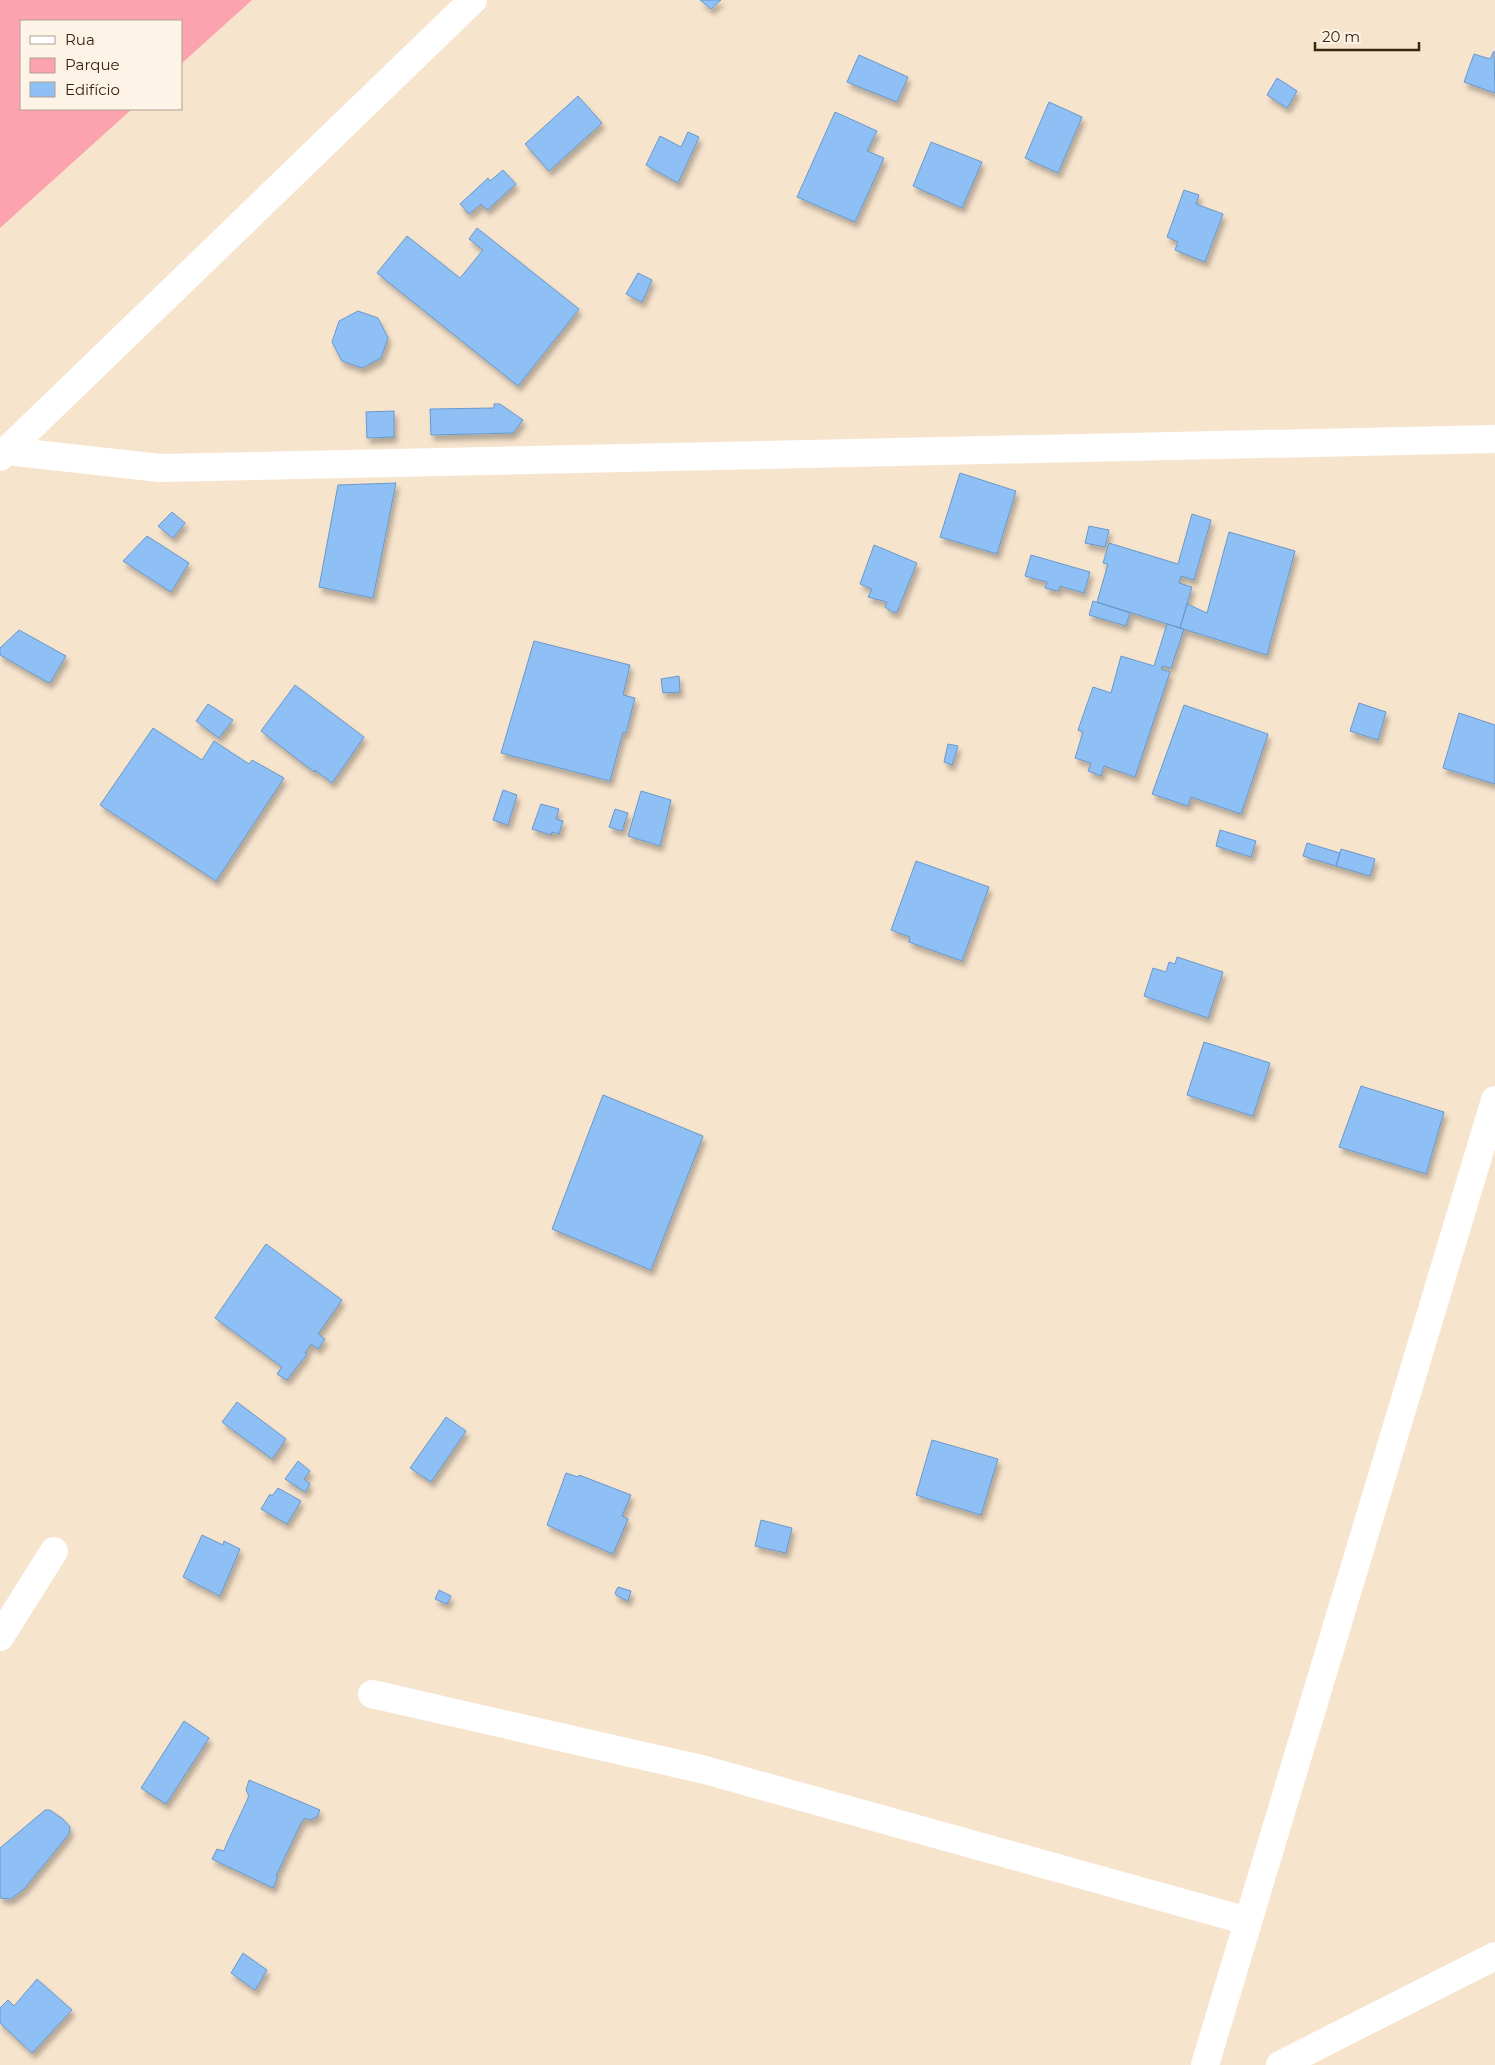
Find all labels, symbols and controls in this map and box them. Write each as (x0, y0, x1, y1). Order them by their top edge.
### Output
legend (20, 20, 182, 110)
scale bar (1315, 20, 1419, 52)
text: 20 m (1322, 27, 1360, 46)
text: Rua (65, 30, 95, 49)
text: Parque (65, 55, 120, 74)
text: Edifício (65, 80, 120, 99)

